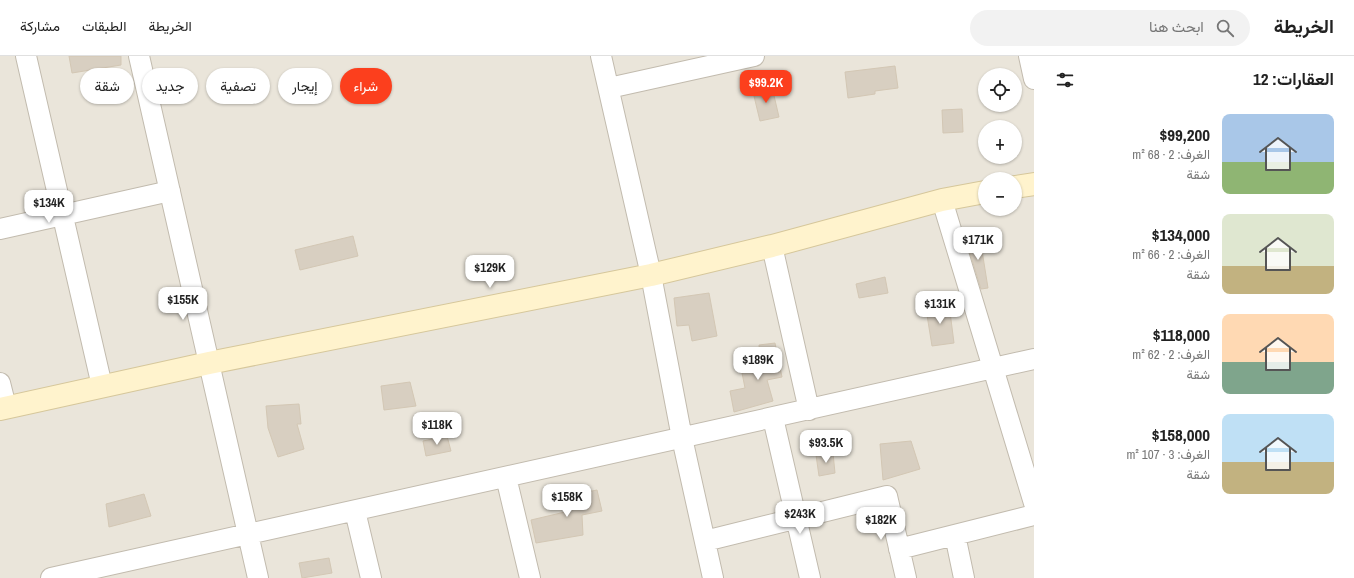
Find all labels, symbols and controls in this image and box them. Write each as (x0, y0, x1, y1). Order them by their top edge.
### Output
search box (970, 10, 1250, 46)
text: الخريطة (1274, 13, 1334, 39)
text: ابحث هنا (1149, 16, 1204, 37)
text: مشاركة (20, 17, 60, 35)
text: الطبقات (82, 17, 126, 35)
text: الخريطة (148, 17, 192, 35)
icon: search (1214, 17, 1236, 39)
text: العقارات: 12 (1253, 67, 1334, 90)
chip: شقة (80, 68, 134, 104)
chip: جديد (142, 68, 198, 104)
chip: تصفية (206, 68, 270, 104)
chip: إيجار (278, 68, 332, 104)
chip: شراء (340, 68, 392, 104)
map controls (978, 68, 1022, 216)
button: locate (978, 68, 1022, 112)
icon: filters (1054, 69, 1076, 91)
pin: $99.2K (733, 70, 799, 104)
text: $99.2K (749, 74, 783, 91)
button: + (978, 120, 1022, 164)
text: $99,200 (1160, 123, 1210, 146)
icon: home (1254, 130, 1302, 178)
text: الغرف: 2 · 68 m² (1132, 146, 1210, 163)
text: شقة (1187, 166, 1210, 183)
button: − (978, 172, 1022, 216)
pin: $134K (21, 190, 77, 224)
text: $134K (33, 194, 65, 211)
text: $134,000 (1152, 223, 1210, 246)
pin: $171K (950, 227, 1006, 261)
icon: home (1254, 230, 1302, 278)
text: $171K (962, 231, 994, 248)
text: الغرف: 2 · 66 m² (1132, 246, 1210, 263)
pin: $129K (462, 255, 518, 289)
text: $129K (474, 259, 506, 276)
text: شقة (1187, 266, 1210, 283)
pin: $155K (155, 287, 211, 321)
text: $155K (167, 291, 199, 308)
pin: $131K (912, 291, 968, 325)
text: $131K (924, 295, 956, 312)
text: $118,000 (1153, 323, 1210, 346)
icon: home (1254, 330, 1302, 378)
text: الغرف: 2 · 62 m² (1132, 346, 1210, 363)
pin: $189K (730, 347, 786, 381)
text: $189K (742, 351, 774, 368)
text: شقة (1187, 366, 1210, 383)
pin: $118K (409, 412, 465, 446)
text: $118K (422, 416, 452, 433)
text: $158,000 (1152, 423, 1210, 446)
pin: $93.5K (793, 430, 859, 464)
icon: home (1254, 430, 1302, 478)
text: $93.5K (809, 434, 843, 451)
text: الغرف: 3 · 107 m² (1126, 446, 1210, 463)
text: شقة (1187, 466, 1210, 483)
pin: $158K (539, 484, 595, 518)
text: $158K (551, 488, 583, 505)
pin: $243K (772, 501, 828, 535)
text: $243K (784, 505, 816, 522)
pin: $182K (853, 507, 909, 541)
text: $182K (865, 511, 897, 528)

